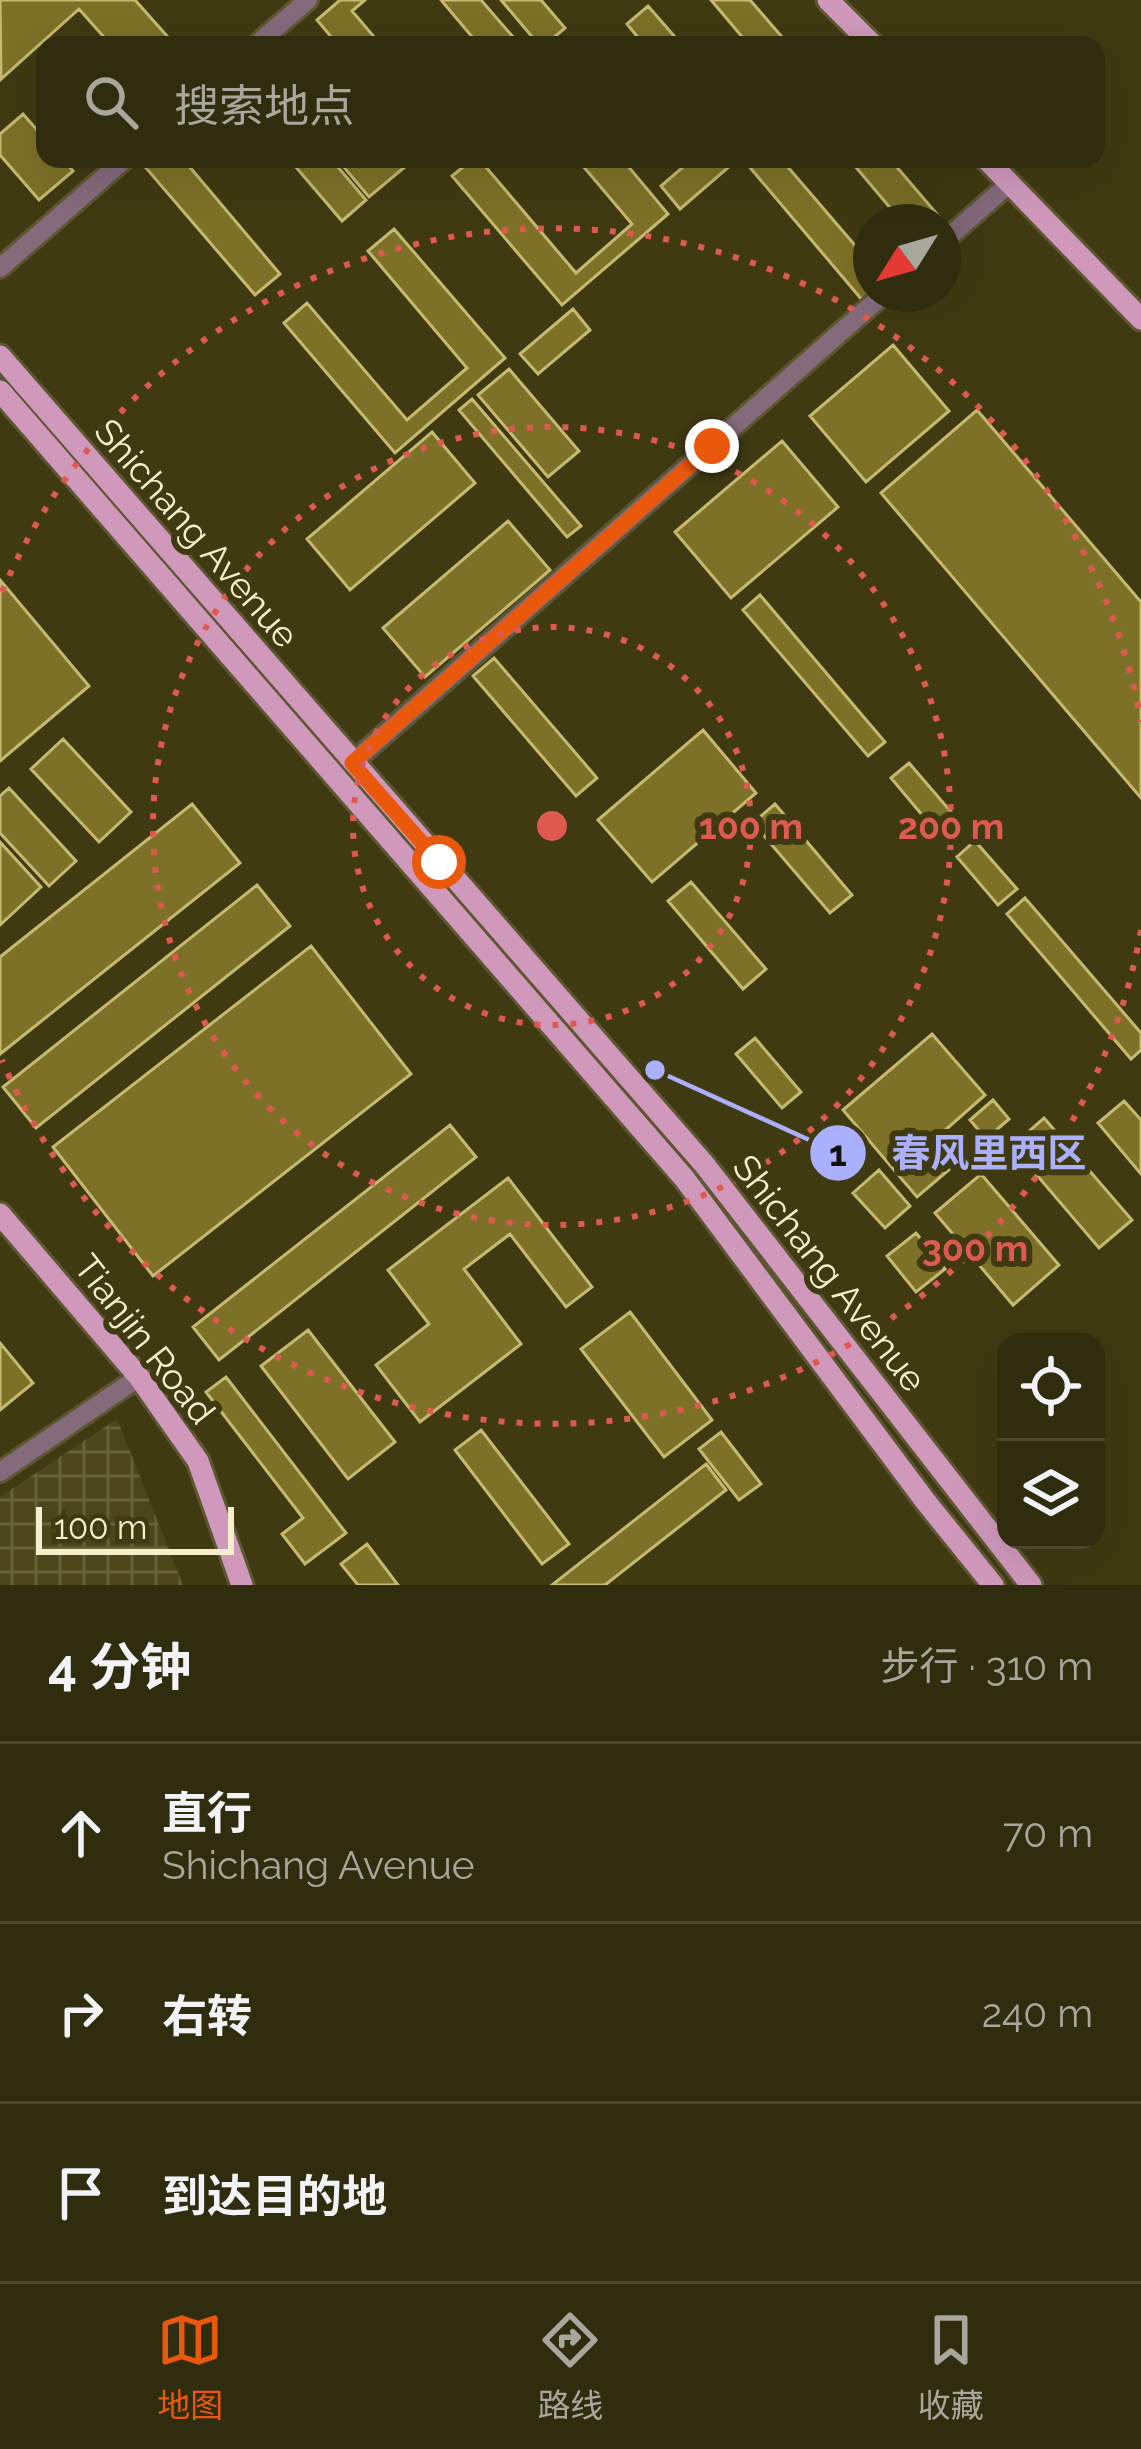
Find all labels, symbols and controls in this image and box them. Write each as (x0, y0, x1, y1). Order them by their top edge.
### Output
search box (36, 36, 1105, 168)
icon: search (78, 69, 144, 135)
text: 搜索地点 (174, 80, 354, 133)
north arrow (853, 204, 961, 312)
street label: Shichang Avenue (86, 410, 308, 656)
route end (685, 419, 739, 473)
centre of rings (531, 805, 573, 847)
text: 100 m (699, 805, 803, 847)
text: 200 m (898, 805, 1004, 847)
route start (412, 835, 466, 889)
callout: 春风里西区 (808, 1116, 1111, 1191)
text: 春风里西区 (891, 1130, 1087, 1176)
text: 1 (829, 1132, 847, 1174)
street label: Shichang Avenue (725, 1146, 935, 1400)
text: 300 m (922, 1227, 1028, 1269)
street label: Tianjin Road (66, 1246, 224, 1432)
map controls (997, 1333, 1105, 1549)
button: locate (997, 1333, 1105, 1441)
button: layers (997, 1441, 1105, 1549)
scale bar (36, 1501, 234, 1554)
text: 100 m (54, 1508, 147, 1547)
text: 4 分钟 (48, 1637, 191, 1697)
text: 步行 · 310 m (881, 1643, 1093, 1689)
text: 直行 (162, 1787, 252, 1840)
icon: ahead (48, 1800, 114, 1866)
text: 70 m (1003, 1810, 1093, 1856)
text: Shichang Avenue (162, 1842, 475, 1888)
icon: right (48, 1980, 114, 2046)
text: 右转 (162, 1990, 252, 2043)
text: 240 m (982, 1990, 1093, 2036)
icon: arrive (48, 2160, 114, 2226)
text: 到达目的地 (162, 2170, 387, 2223)
tab: 地图 (157, 2307, 223, 2427)
tab: 路线 (537, 2307, 603, 2427)
tab: 收藏 (918, 2307, 984, 2427)

